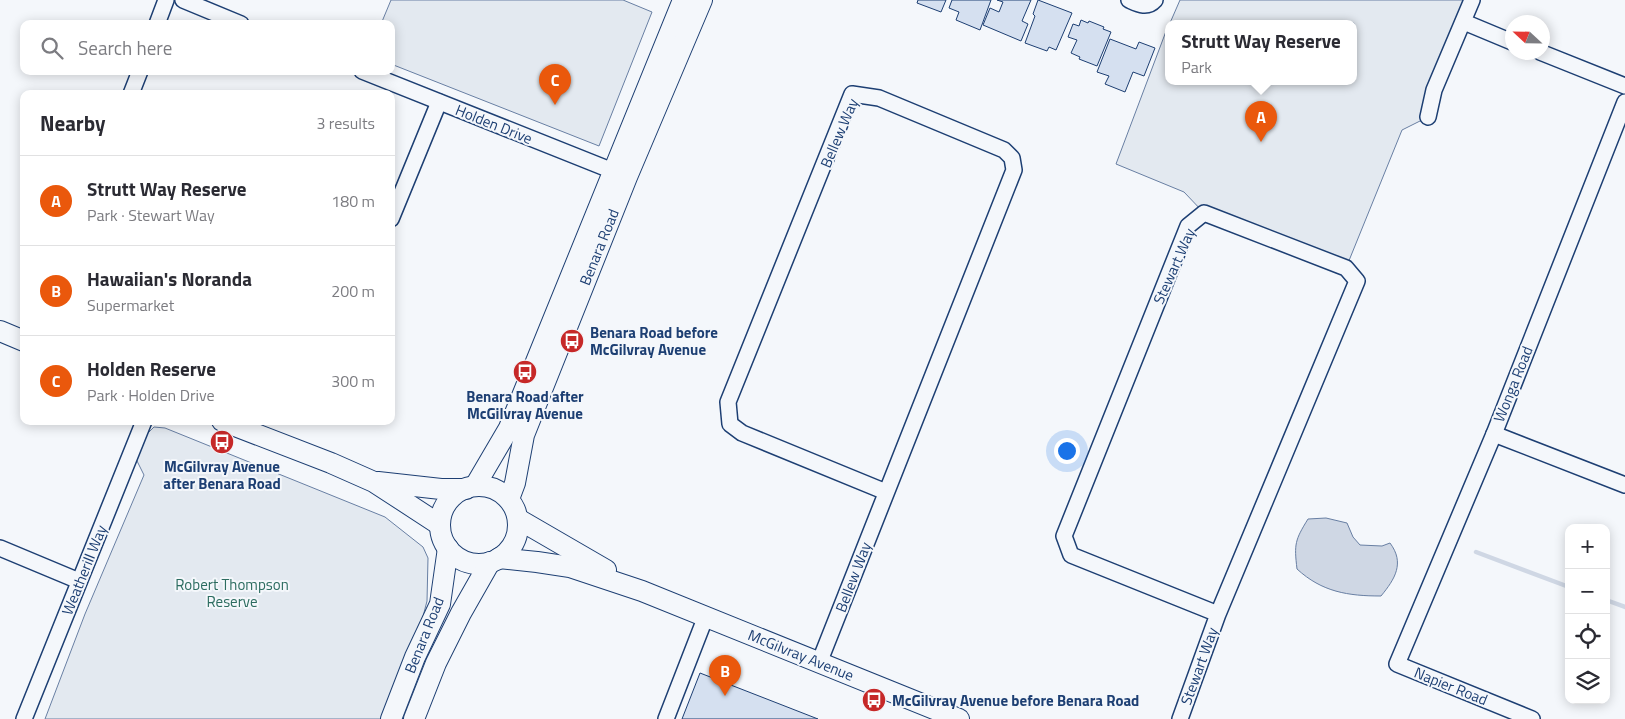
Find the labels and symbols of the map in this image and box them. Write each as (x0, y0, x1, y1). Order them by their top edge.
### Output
north arrow (1505, 15, 1550, 60)
pin: C (539, 64, 571, 105)
street label: Bellew Way (814, 95, 864, 171)
street label: Holden Drive (452, 98, 536, 150)
pin: A (1245, 101, 1277, 142)
street label: Benara Road (573, 205, 625, 289)
street label: Stewart Way (1147, 224, 1201, 308)
place label: Benara Road before McGilvray Avenue (590, 321, 718, 361)
bus stop icon: Benara Road before McGilvray Avenue (559, 328, 585, 354)
street label: Wonga Road (1487, 343, 1539, 425)
bus stop icon: Benara Road after McGilvray Avenue (512, 359, 538, 385)
place label: Benara Road after McGilvray Avenue (466, 385, 584, 425)
bus stop icon: McGilvray Avenue after Benara Road (209, 429, 235, 455)
your location (1054, 438, 1080, 464)
place label: McGilvray Avenue after Benara Road (163, 455, 281, 495)
street label: Weatherill Way (55, 521, 113, 619)
street label: Bellew Way (829, 538, 877, 616)
park label: Robert Thompson Reserve (175, 573, 289, 613)
street label: Benara Road (398, 593, 450, 677)
street label: McGilvray Avenue (745, 623, 857, 687)
street label: Stewart Way (1174, 624, 1224, 708)
pin: B (709, 655, 741, 696)
street label: Napier Road (1411, 661, 1491, 711)
bus stop icon: McGilvray Avenue before Benara Road (861, 687, 887, 713)
place label: McGilvray Avenue before Benara Road (892, 689, 1139, 712)

